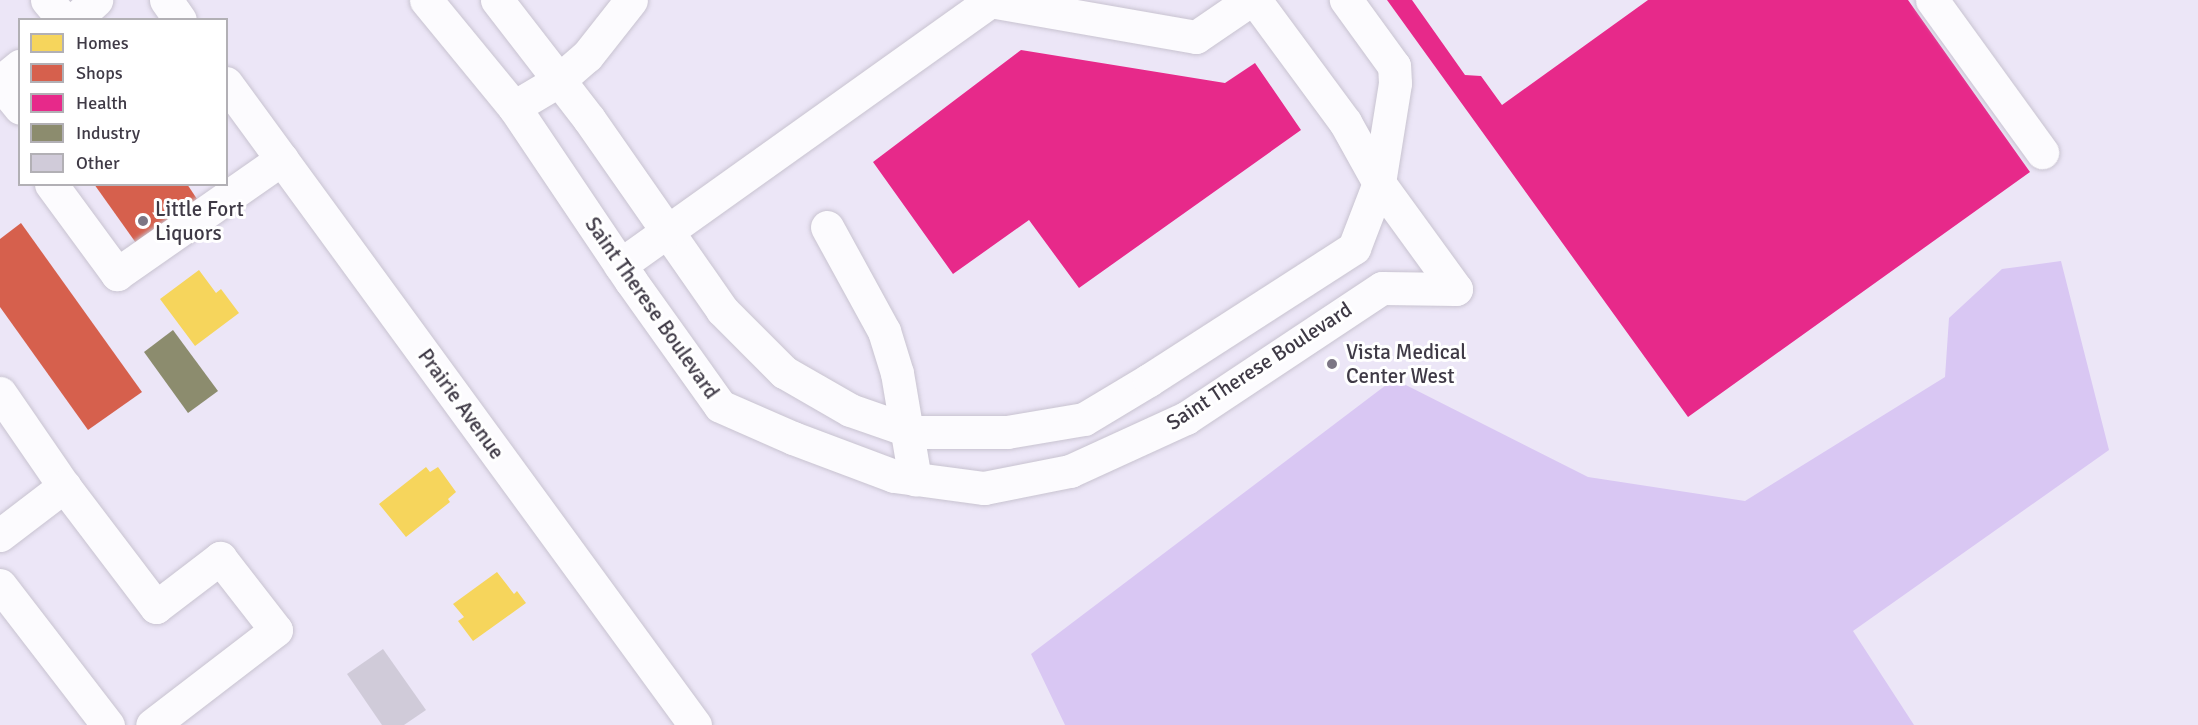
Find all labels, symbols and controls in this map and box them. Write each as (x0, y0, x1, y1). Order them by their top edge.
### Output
legend (18, 18, 228, 186)
text: Homes (76, 32, 129, 54)
text: Shops (76, 62, 123, 84)
text: Health (76, 92, 127, 114)
text: Industry (76, 122, 140, 144)
text: Other (76, 152, 120, 174)
place label: Little Fort Liquors (155, 196, 244, 246)
street label: Saint Therese Boulevard (580, 212, 724, 404)
marker: Little Fort Liquors (136, 214, 150, 228)
street label: Saint Therese Boulevard (1162, 297, 1356, 435)
place label: Vista Medical Center West (1346, 339, 1466, 389)
street label: Prairie Avenue (413, 344, 509, 464)
marker: Vista Medical Center West (1323, 355, 1341, 373)

